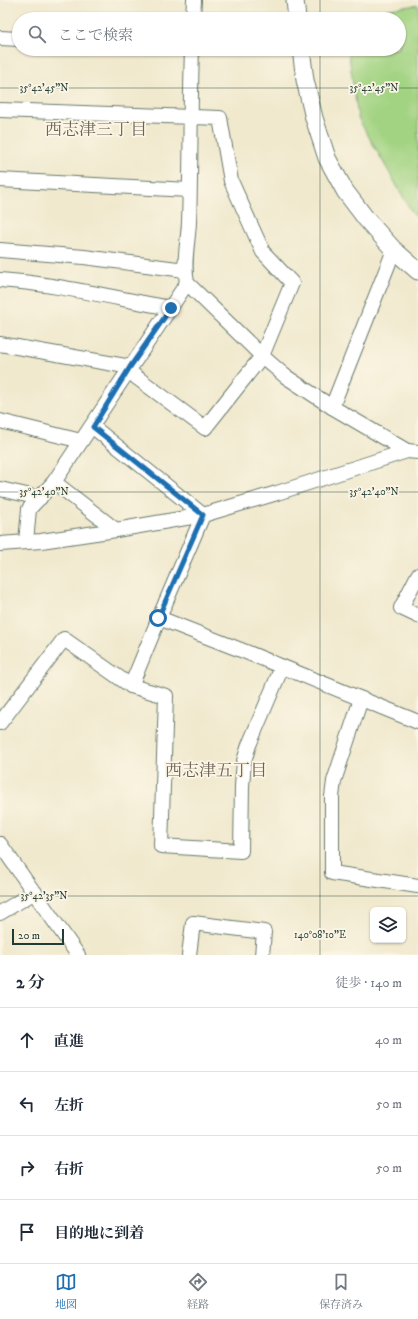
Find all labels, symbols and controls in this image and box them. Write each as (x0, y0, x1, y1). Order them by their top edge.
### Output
search box (12, 12, 406, 56)
icon: search (26, 23, 48, 45)
text: ここで検索 (58, 26, 133, 45)
text: 35°42'45"N (20, 82, 68, 94)
text: 35°42'45"N (350, 82, 398, 94)
district label: 西志津三丁目 (45, 119, 147, 141)
route end (162, 299, 180, 317)
text: 35°42'40"N (19, 486, 69, 498)
text: 35°42'40"N (349, 486, 399, 498)
route start (149, 609, 167, 627)
district label: 西志津五丁目 (165, 760, 267, 782)
text: 35°42'35"N (20, 890, 68, 902)
map controls (370, 907, 406, 943)
button: layers (370, 907, 406, 943)
scale bar (12, 927, 64, 946)
text: 20 m (18, 929, 40, 943)
text: 140°08'10"E (294, 929, 346, 941)
text: 2 分 (16, 972, 45, 994)
text: 徒歩 · 140 m (335, 975, 402, 991)
icon: ahead (16, 1029, 38, 1051)
text: 直進 (54, 1032, 84, 1051)
text: 40 m (375, 1032, 402, 1048)
icon: left (16, 1093, 38, 1115)
text: 左折 (54, 1096, 84, 1115)
text: 50 m (376, 1096, 402, 1112)
icon: right (16, 1157, 38, 1179)
text: 右折 (54, 1160, 84, 1179)
text: 50 m (376, 1160, 402, 1176)
icon: arrive (16, 1221, 38, 1243)
text: 目的地に到着 (54, 1224, 144, 1243)
tab: 地図 (55, 1271, 77, 1312)
tab: 経路 (187, 1271, 209, 1312)
tab: 保存済み (319, 1271, 363, 1312)

